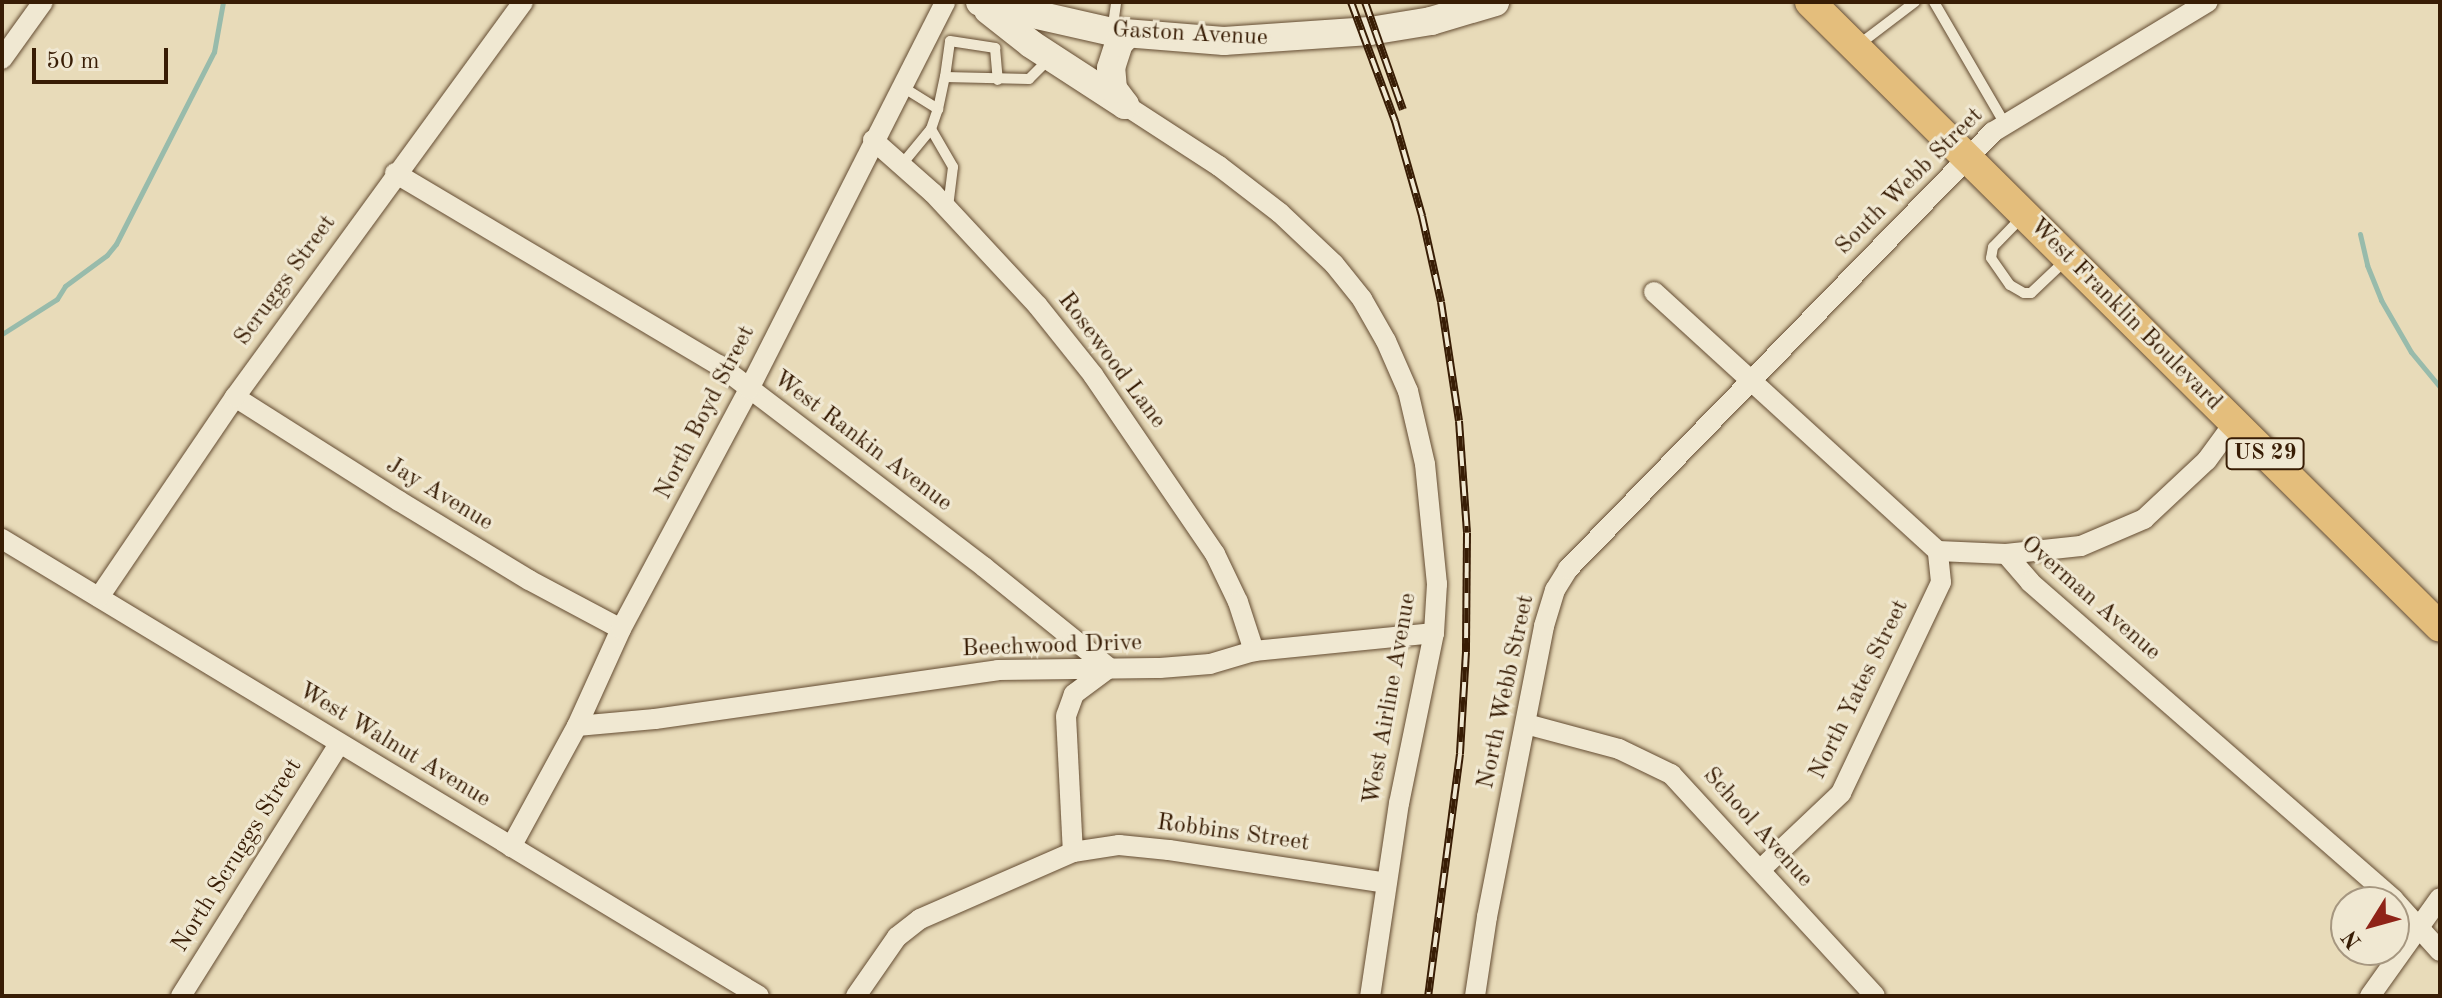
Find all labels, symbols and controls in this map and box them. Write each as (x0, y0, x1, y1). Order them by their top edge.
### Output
street label: Gaston Avenue (1111, 17, 1269, 53)
scale bar (36, 32, 172, 82)
text: 50 m (46, 50, 100, 74)
street label: South Webb Street (1830, 102, 1990, 262)
street label: Scruggs Street (229, 210, 343, 352)
street label: West Franklin Boulevard (2023, 213, 2227, 417)
street label: Rosewood Lane (1050, 287, 1172, 435)
street label: North Boyd Street (650, 321, 762, 505)
street label: West Rankin Avenue (767, 365, 957, 519)
road number: US 29 (2225, 436, 2305, 472)
street label: Jay Avenue (380, 452, 498, 538)
street label: Overman Avenue (2014, 530, 2166, 668)
street label: West Airline Avenue (1358, 591, 1424, 807)
street label: North Webb Street (1472, 592, 1542, 792)
street label: North Yates Street (1804, 595, 1916, 785)
street label: Beechwood Drive (961, 629, 1143, 665)
street label: West Walnut Avenue (293, 677, 495, 815)
street label: North Scruggs Street (167, 754, 309, 958)
street label: School Avenue (1696, 762, 1818, 894)
street label: Robbins Street (1155, 809, 1311, 859)
north arrow (2330, 886, 2410, 966)
text: N (2339, 926, 2366, 953)

